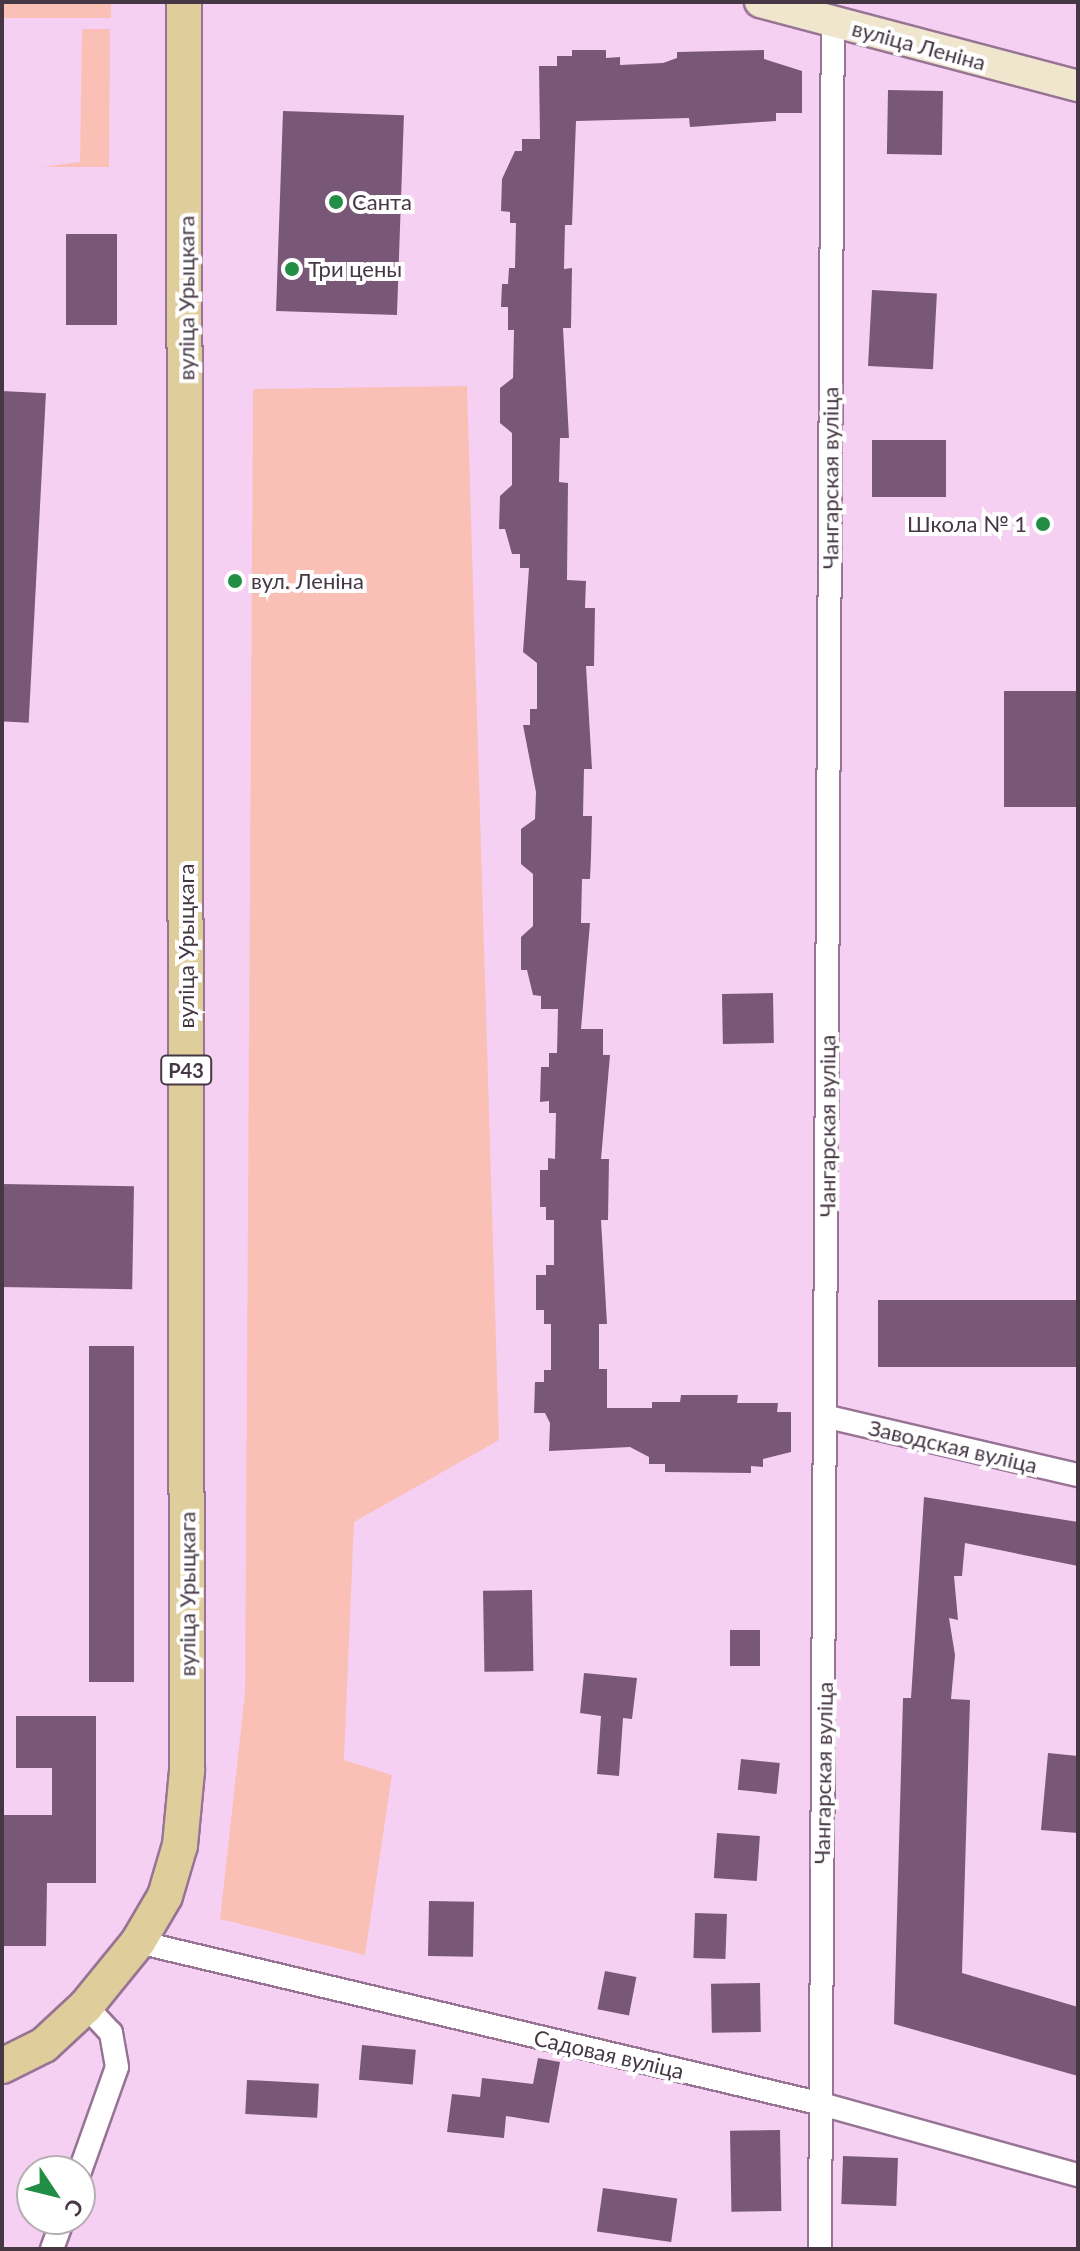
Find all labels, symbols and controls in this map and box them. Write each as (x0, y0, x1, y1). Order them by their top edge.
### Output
street label: вуліца Леніна (849, 14, 989, 76)
place label: Санта (352, 189, 412, 215)
marker: Санта (327, 193, 345, 211)
street label: вуліца Урыцкага (173, 216, 199, 380)
place label: Три цены (308, 256, 402, 282)
marker: Три цены (283, 260, 301, 278)
street label: Чангарская вуліца (817, 387, 843, 569)
place label: Школа № 1 (907, 511, 1027, 537)
marker: Школа № 1 (1034, 515, 1052, 533)
place label: вул. Леніна (251, 568, 364, 594)
marker: вул. Леніна (226, 572, 244, 590)
street label: вуліца Урыцкага (173, 864, 199, 1028)
street label: Чангарская вуліца (814, 1035, 840, 1217)
road number: Р43 (160, 1054, 212, 1086)
street label: Заводская вуліца (866, 1414, 1040, 1478)
street label: вуліца Урыцкага (174, 1512, 200, 1676)
street label: Чангарская вуліца (808, 1682, 838, 1864)
street label: Садовая вуліца (531, 2024, 687, 2084)
north arrow (16, 2155, 96, 2235)
text: С (59, 2194, 90, 2222)

